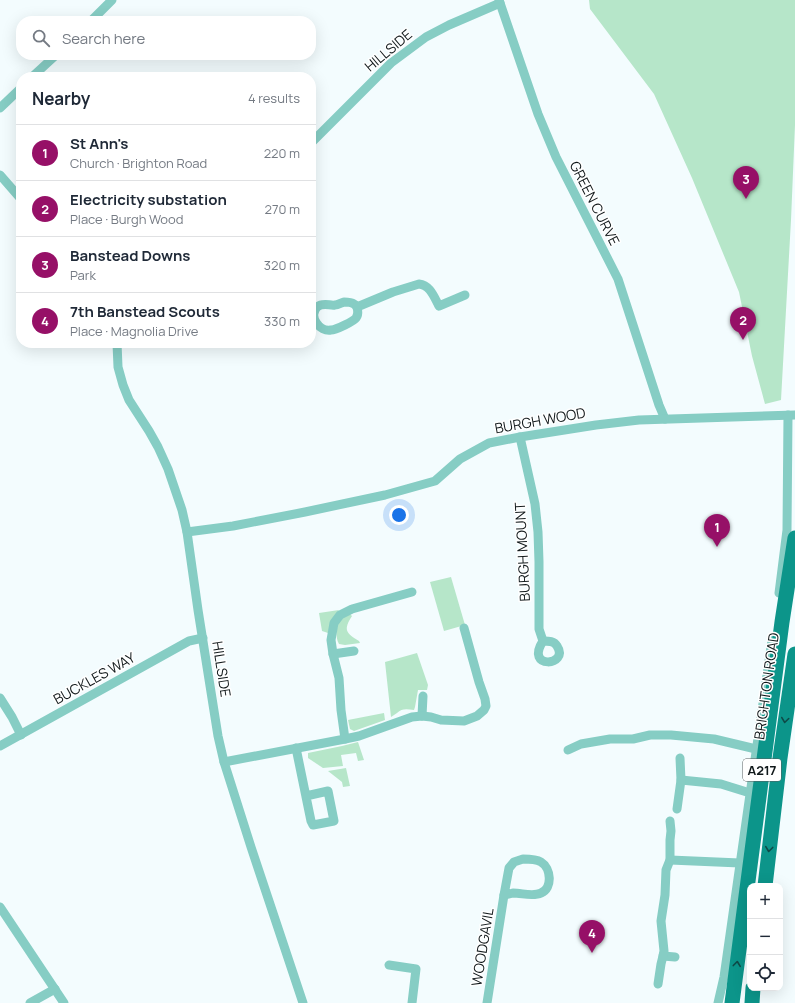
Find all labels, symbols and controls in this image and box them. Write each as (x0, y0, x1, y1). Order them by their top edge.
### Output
search box (16, 16, 316, 60)
street label: HILLSIDE (360, 25, 416, 75)
icon: search (30, 27, 52, 49)
text: Search here (62, 28, 145, 49)
text: Nearby (32, 87, 90, 110)
text: 4 results (248, 89, 300, 107)
text: St Ann's (70, 133, 128, 154)
text: 1 (42, 144, 48, 162)
text: 220 m (264, 144, 300, 162)
text: Church · Brighton Road (70, 154, 207, 172)
street label: GREEN CURVE (566, 158, 624, 248)
pin: 3 (733, 166, 759, 199)
text: Electricity substation (70, 189, 227, 210)
text: 2 (41, 200, 49, 218)
text: 270 m (265, 200, 300, 218)
text: Place · Burgh Wood (70, 210, 183, 228)
text: Banstead Downs (70, 245, 191, 266)
text: 3 (41, 256, 49, 274)
text: 320 m (264, 256, 300, 274)
text: Park (70, 266, 96, 284)
text: 7th Banstead Scouts (70, 301, 220, 322)
pin: 2 (730, 307, 756, 340)
text: 4 (41, 312, 49, 330)
text: 330 m (264, 312, 300, 330)
text: Place · Magnolia Drive (70, 322, 198, 340)
street label: BURGH WOOD (493, 403, 587, 437)
street label: BURGH MOUNT (510, 501, 534, 602)
your location (389, 505, 409, 525)
pin: 1 (704, 514, 730, 547)
street label: BRIGHTON ROAD (749, 631, 783, 741)
street label: HILLSIDE (208, 640, 236, 698)
street label: BUCKLES WAY (50, 648, 139, 708)
one-way arrow (781, 717, 790, 723)
road number: A217 (743, 759, 781, 781)
one-way arrow (765, 846, 774, 852)
map controls (747, 883, 783, 991)
button: + (747, 883, 783, 919)
street label: WOODGAVIL (466, 907, 498, 987)
button: − (747, 919, 783, 955)
pin: 4 (579, 920, 605, 953)
button: locate (747, 955, 783, 991)
one-way arrow (732, 961, 741, 967)

